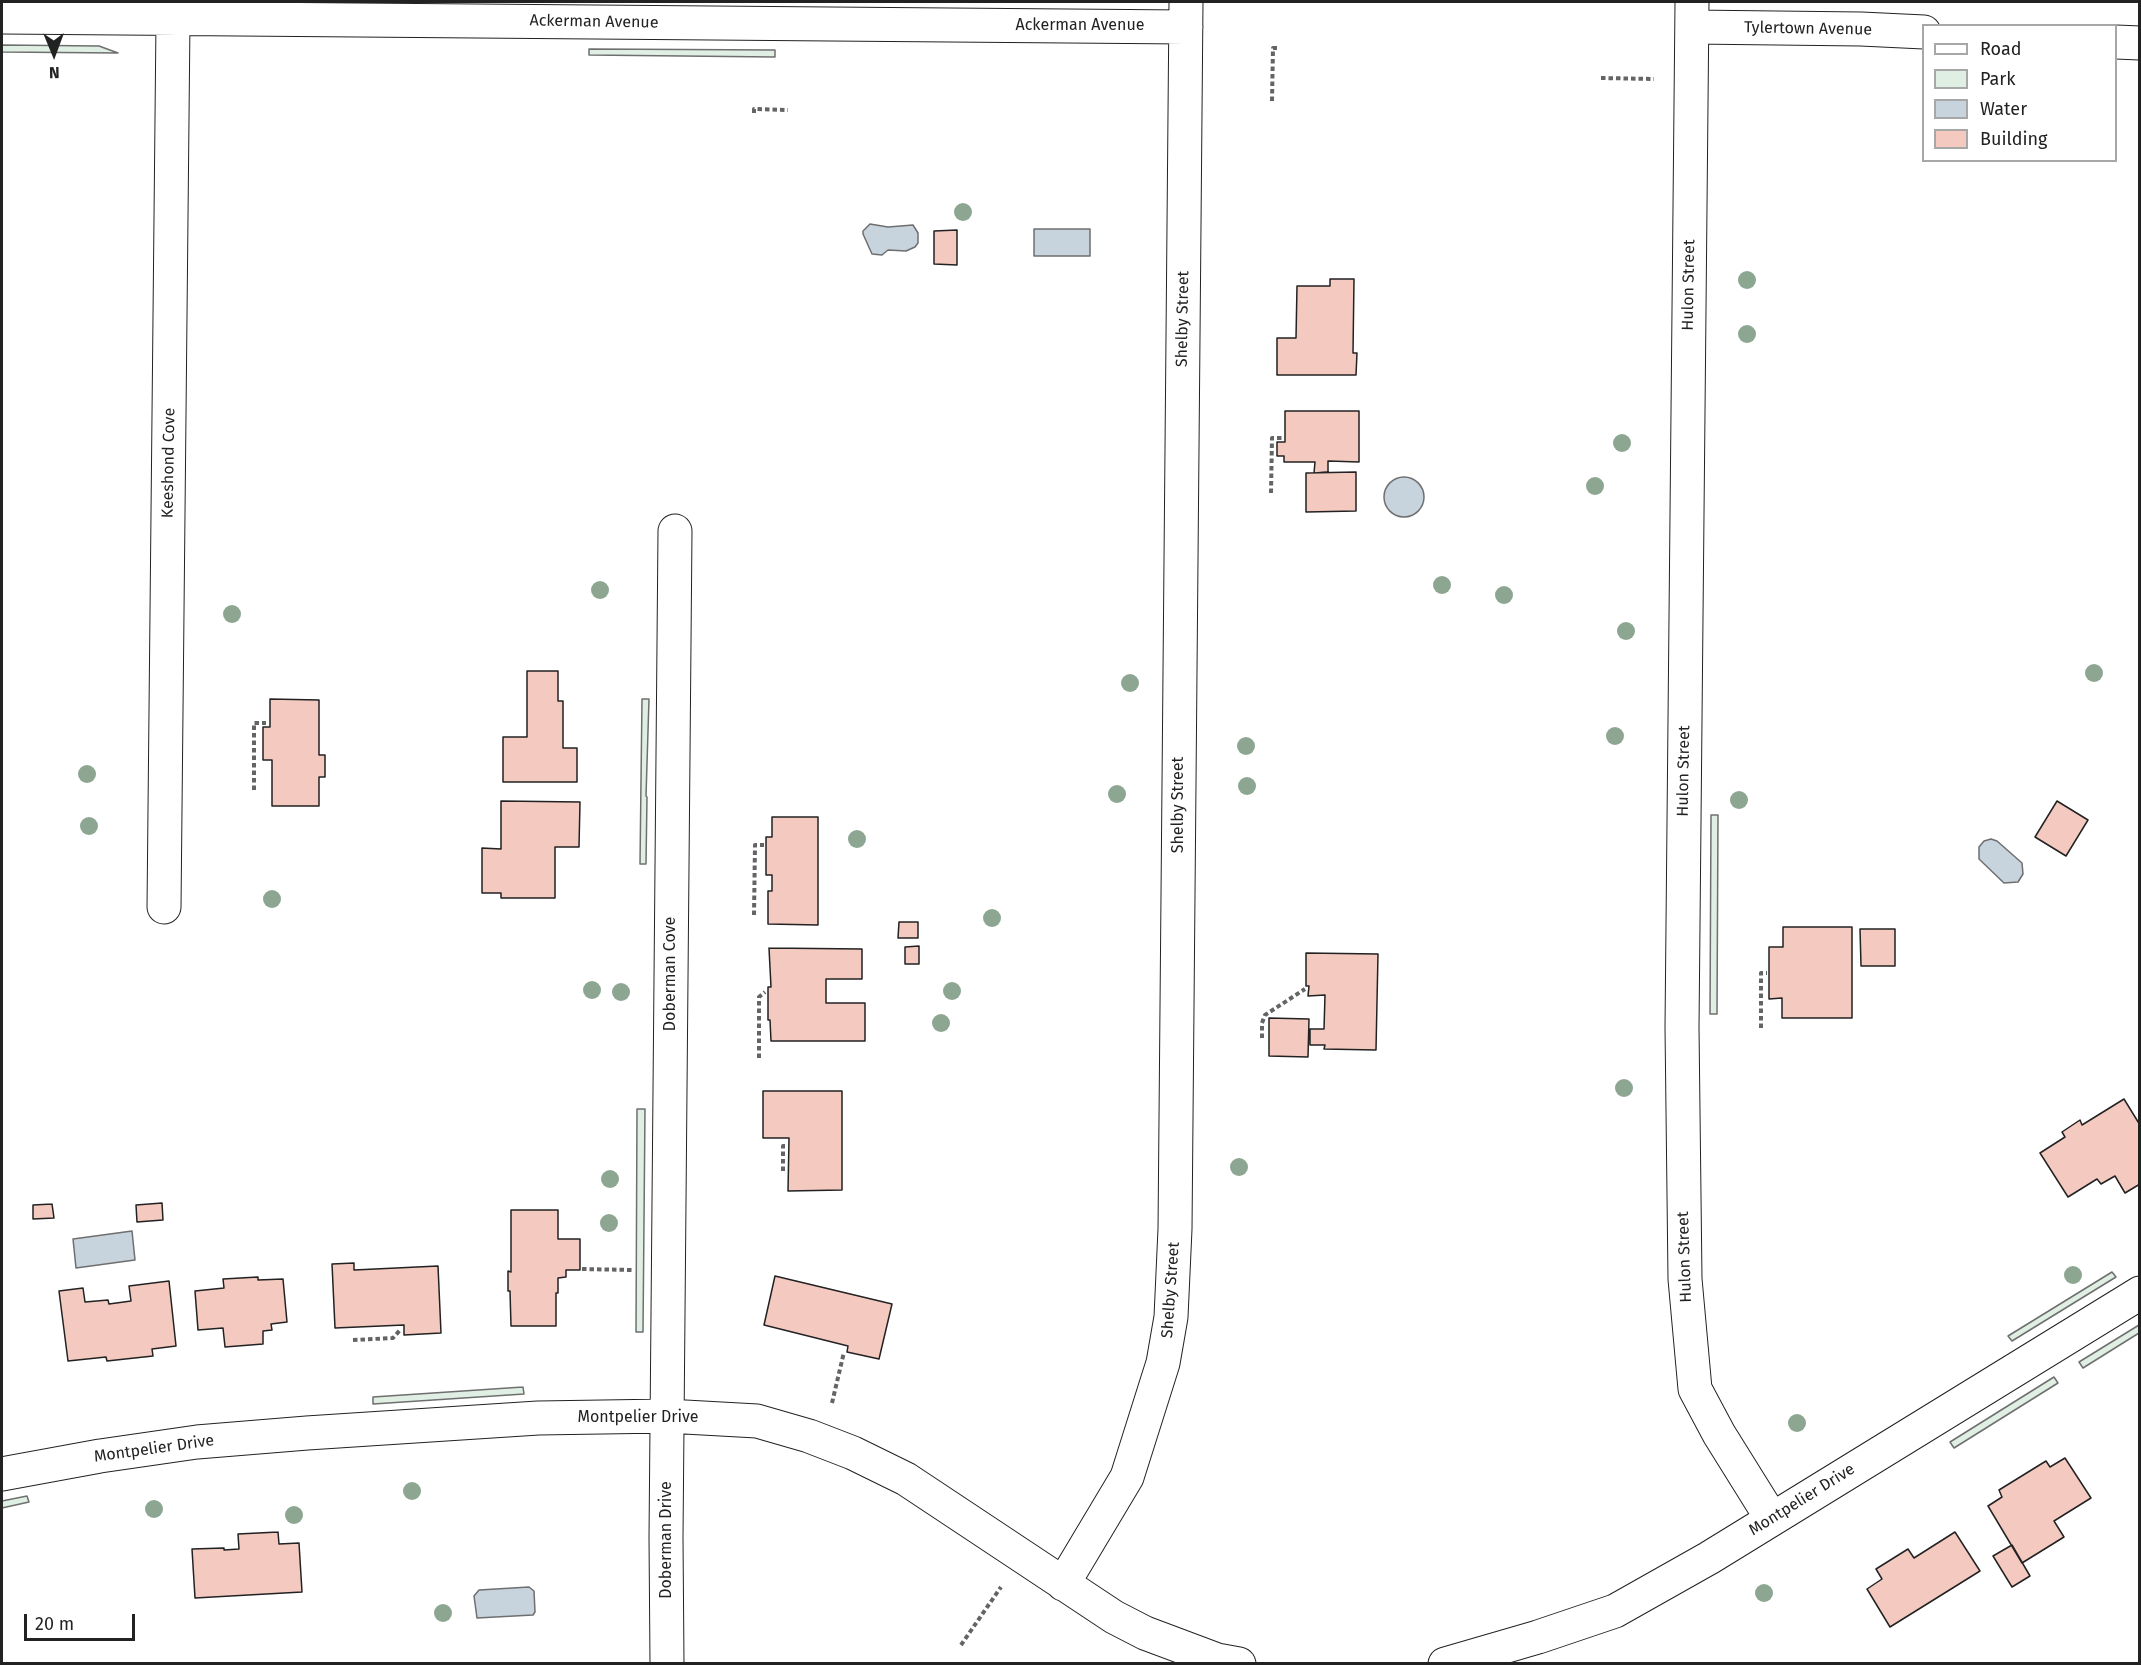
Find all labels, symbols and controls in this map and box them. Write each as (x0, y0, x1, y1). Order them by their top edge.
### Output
street label: Ackerman Avenue (529, 11, 659, 33)
street label: Ackerman Avenue (1016, 16, 1144, 36)
street label: Tylertown Avenue (1744, 18, 1872, 40)
north arrow (24, 24, 84, 84)
legend (1922, 24, 2117, 162)
text: Road (1980, 38, 2022, 60)
text: N (49, 63, 60, 82)
text: Park (1980, 68, 2015, 90)
text: Water (1980, 98, 2027, 120)
text: Building (1980, 128, 2047, 150)
street label: Hulon Street (1679, 239, 1699, 331)
street label: Shelby Street (1173, 271, 1193, 367)
street label: Keeshond Cove (158, 408, 180, 518)
street label: Hulon Street (1674, 725, 1694, 817)
street label: Shelby Street (1169, 757, 1189, 853)
street label: Doberman Cove (661, 917, 681, 1031)
street label: Hulon Street (1674, 1211, 1696, 1303)
street label: Shelby Street (1158, 1241, 1184, 1339)
street label: Montpelier Drive (577, 1408, 699, 1428)
street label: Montpelier Drive (93, 1431, 215, 1467)
street label: Montpelier Drive (1746, 1460, 1858, 1540)
street label: Doberman Drive (657, 1481, 677, 1599)
scale bar (27, 1602, 138, 1640)
text: 20 m (35, 1613, 74, 1635)

